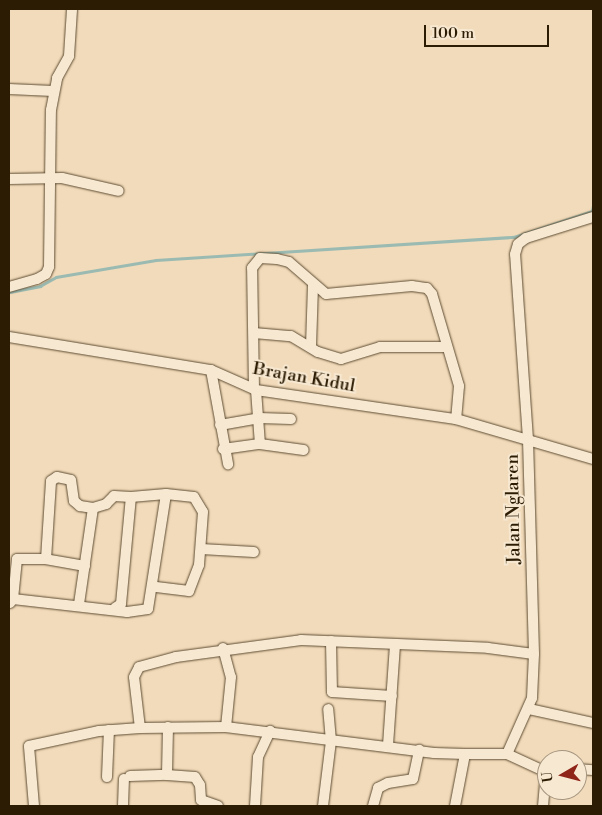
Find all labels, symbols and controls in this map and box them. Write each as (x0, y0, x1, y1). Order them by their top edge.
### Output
scale bar (427, 15, 552, 47)
text: 100 m (432, 24, 474, 43)
street label: Brajan Kidul (251, 358, 357, 398)
street label: Jalan Nglaren (502, 454, 526, 564)
north arrow (537, 750, 587, 800)
text: U (538, 770, 558, 784)

